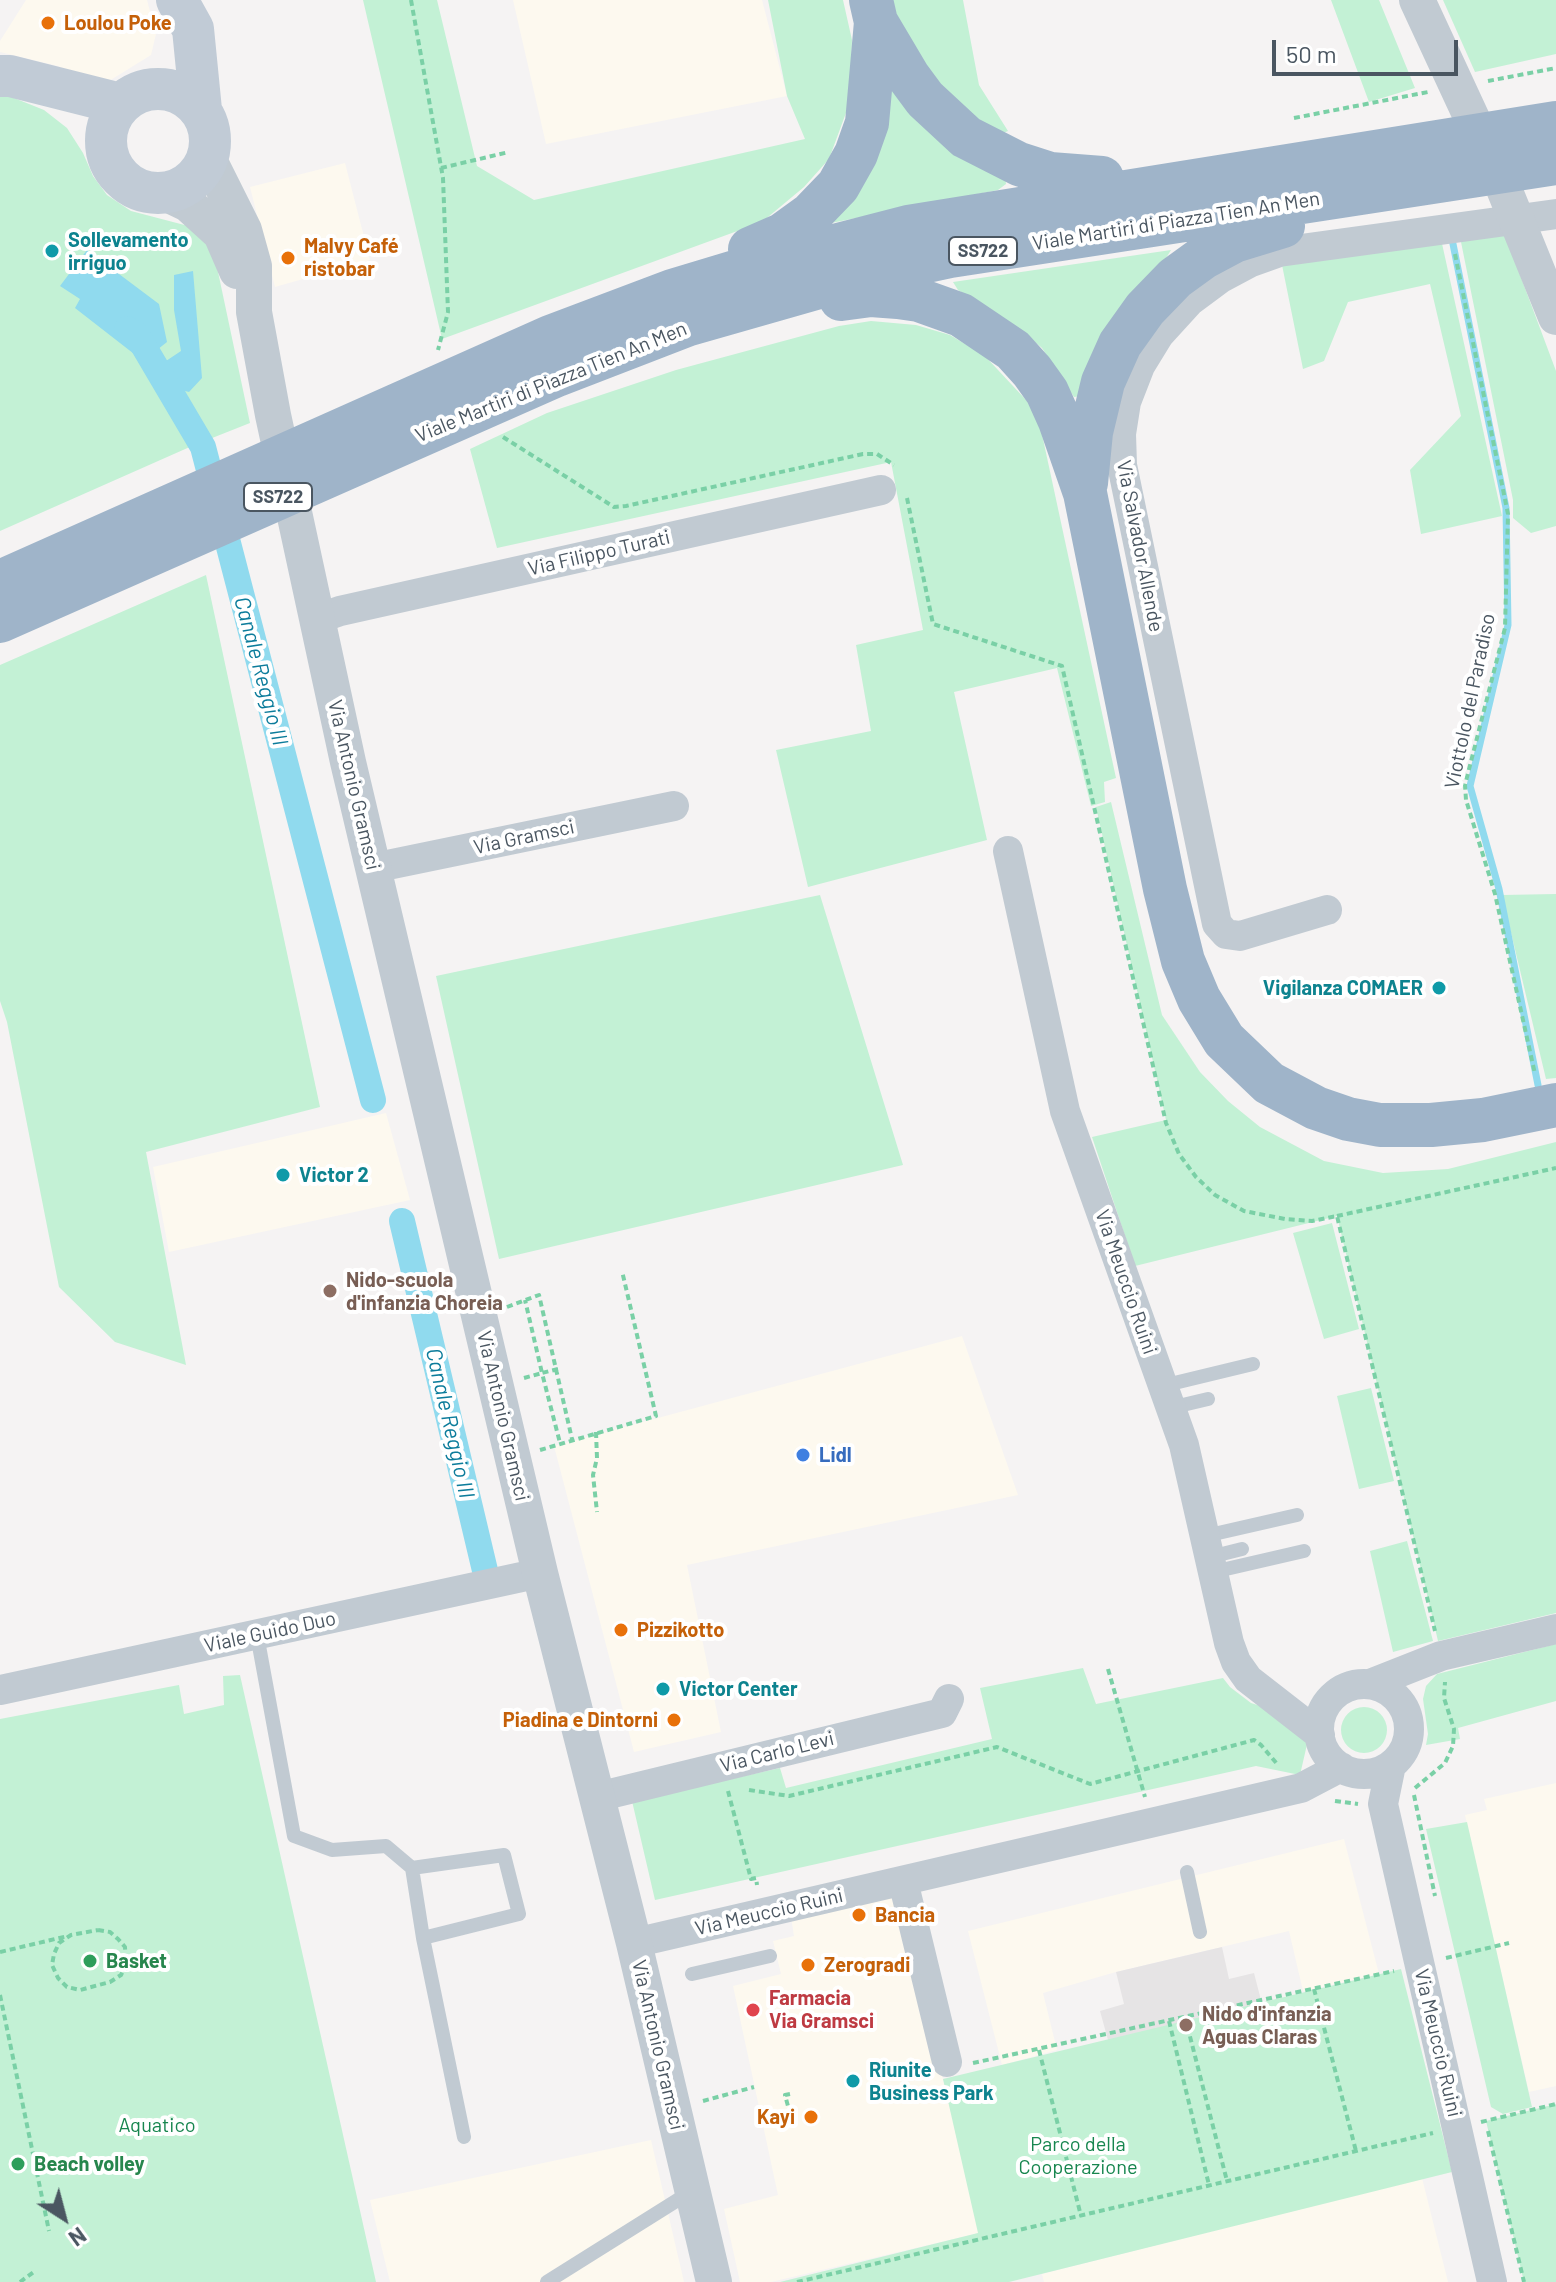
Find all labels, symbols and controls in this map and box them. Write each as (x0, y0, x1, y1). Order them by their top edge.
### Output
place label: Loulou Poke (64, 11, 172, 35)
marker: Loulou Poke (39, 14, 57, 32)
scale bar (1276, 24, 1462, 74)
text: 50 m (1286, 39, 1337, 68)
street label: Viale Martiri di Piazza Tien An Men (1031, 186, 1321, 256)
place label: Sollevamento irriguo (68, 228, 189, 275)
place label: Malvy Café ristobar (304, 234, 399, 281)
road number: SS722 (949, 237, 1017, 265)
marker: Sollevamento irriguo (43, 242, 61, 260)
marker: Malvy Café ristobar (279, 249, 297, 267)
street label: Viale Martiri di Piazza Tien An Men (412, 316, 690, 448)
street label: Via Salvador Allende (1112, 458, 1168, 634)
road number: SS722 (244, 483, 312, 511)
street label: Via Filippo Turati (526, 525, 672, 581)
water label: Canale Reggio III (228, 594, 294, 748)
street label: Viottolo del Paradiso (1440, 611, 1500, 791)
street label: Via Antonio Gramsci (323, 698, 385, 872)
street label: Via Gramsci (471, 815, 577, 859)
place label: Vigilanza COMAER (1263, 976, 1423, 1000)
marker: Vigilanza COMAER (1430, 979, 1448, 997)
place label: Victor 2 (299, 1163, 369, 1187)
marker: Victor 2 (274, 1166, 292, 1184)
street label: Via Meuccio Ruini (1090, 1206, 1162, 1358)
place label: Nido-scuola d'infanzia Choreia (346, 1268, 503, 1315)
marker: Nido-scuola d'infanzia Choreia (321, 1282, 339, 1300)
street label: Via Antonio Gramsci (472, 1329, 534, 1503)
water label: Canale Reggio III (420, 1345, 480, 1501)
place label: Lidl (819, 1443, 852, 1467)
marker: Lidl (794, 1446, 812, 1464)
street label: Viale Guido Duo (202, 1606, 338, 1658)
place label: Pizzikotto (637, 1618, 724, 1642)
marker: Pizzikotto (612, 1621, 630, 1639)
place label: Victor Center (679, 1677, 798, 1701)
marker: Victor Center (654, 1680, 672, 1698)
place label: Piadina e Dintorni (503, 1708, 658, 1732)
marker: Piadina e Dintorni (665, 1711, 683, 1729)
street label: Via Carlo Levi (718, 1726, 836, 1778)
street label: Via Meuccio Ruini (693, 1883, 845, 1941)
place label: Bancia (875, 1903, 935, 1927)
marker: Bancia (850, 1906, 868, 1924)
place label: Basket (106, 1949, 167, 1973)
marker: Basket (81, 1952, 99, 1970)
place label: Zerogradi (824, 1953, 910, 1977)
marker: Zerogradi (799, 1956, 817, 1974)
street label: Via Antonio Gramsci (627, 1958, 689, 2132)
street label: Via Meuccio Ruini (1409, 1967, 1467, 2119)
place label: Farmacia Via Gramsci (769, 1986, 874, 2033)
marker: Farmacia Via Gramsci (744, 2001, 762, 2019)
place label: Nido d'infanzia Aguas Claras (1202, 2002, 1332, 2049)
marker: Nido d'infanzia Aguas Claras (1177, 2016, 1195, 2034)
place label: Riunite Business Park (869, 2058, 994, 2105)
marker: Riunite Business Park (844, 2072, 862, 2090)
place label: Kayi (757, 2105, 795, 2129)
marker: Kayi (802, 2108, 820, 2126)
park label: Aquatico (118, 2113, 196, 2137)
park label: Parco della Cooperazione (1018, 2132, 1138, 2179)
place label: Beach volley (34, 2152, 145, 2176)
marker: Beach volley (9, 2155, 27, 2173)
north arrow (24, 2178, 104, 2258)
text: N (65, 2223, 92, 2252)

